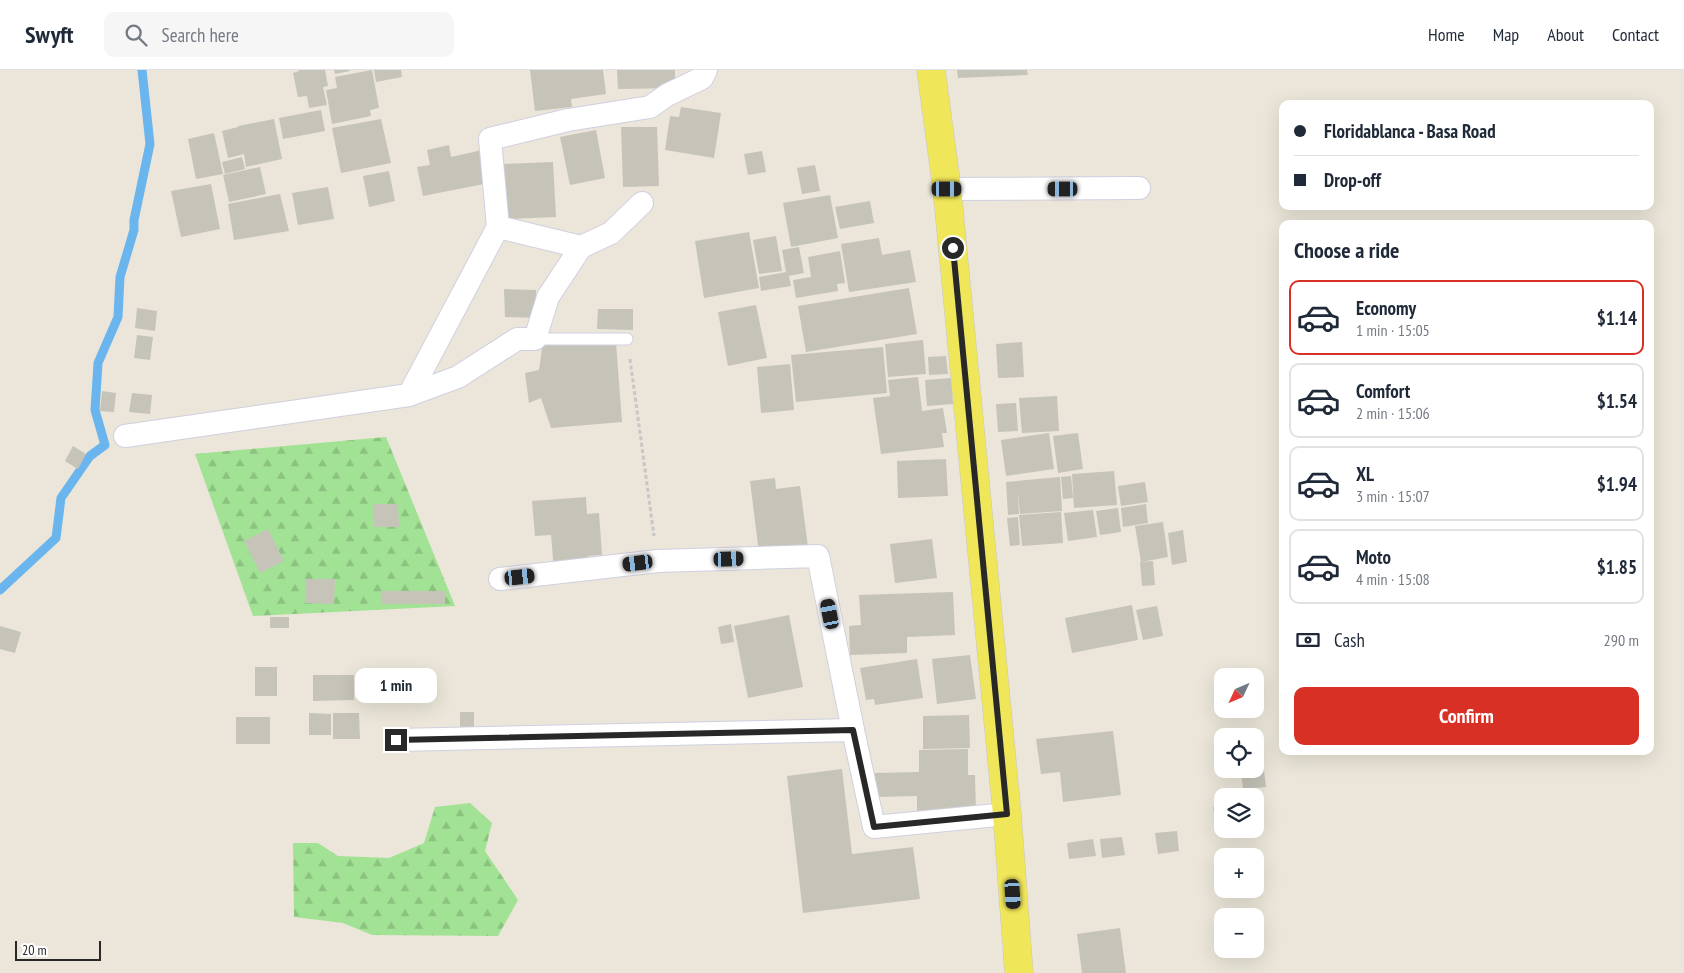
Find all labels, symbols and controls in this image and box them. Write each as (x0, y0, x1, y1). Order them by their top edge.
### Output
search box (104, 12, 454, 57)
text: Swyft (25, 19, 74, 50)
icon: search (122, 21, 150, 49)
text: Search here (162, 23, 239, 47)
text: Home (1428, 23, 1465, 46)
text: Map (1493, 23, 1519, 46)
text: About (1547, 23, 1584, 46)
text: Contact (1612, 23, 1659, 46)
text: Floridablanca - Basa Road (1324, 119, 1496, 143)
text: Drop-off (1324, 168, 1381, 192)
car (932, 182, 962, 197)
car (1048, 182, 1078, 197)
text: Choose a ride (1294, 236, 1399, 264)
route start (942, 237, 964, 259)
icon: car (1296, 295, 1341, 340)
text: Economy (1356, 296, 1416, 320)
text: $1.14 (1597, 306, 1637, 330)
text: 1 min · 15:05 (1356, 320, 1430, 340)
icon: car (1296, 378, 1341, 423)
text: Comfort (1356, 379, 1410, 403)
text: $1.54 (1597, 389, 1637, 413)
text: 2 min · 15:06 (1356, 403, 1430, 423)
icon: car (1296, 461, 1341, 506)
text: XL (1356, 462, 1374, 486)
text: $1.94 (1597, 472, 1637, 496)
text: 3 min · 15:07 (1356, 486, 1430, 506)
icon: car (1296, 544, 1341, 589)
text: Moto (1356, 545, 1391, 569)
car (713, 551, 744, 567)
car (622, 554, 653, 572)
text: $1.85 (1597, 555, 1637, 579)
car (504, 568, 535, 586)
text: 4 min · 15:08 (1356, 569, 1430, 589)
car (819, 598, 840, 630)
icon: cash (1294, 626, 1322, 654)
text: Cash (1334, 628, 1365, 652)
text: 290 m (1604, 630, 1639, 650)
callout: 1 min (355, 668, 437, 702)
north arrow (1214, 668, 1264, 718)
map controls (1214, 668, 1264, 958)
text: 1 min (380, 675, 412, 695)
button: Confirm (1294, 687, 1639, 745)
button: locate (1214, 728, 1264, 778)
route end (385, 729, 407, 751)
button: layers (1214, 788, 1264, 838)
button: + (1214, 848, 1264, 898)
car (1004, 879, 1021, 909)
button: − (1214, 908, 1264, 958)
scale bar (15, 938, 101, 961)
text: 20 m (22, 941, 47, 959)

